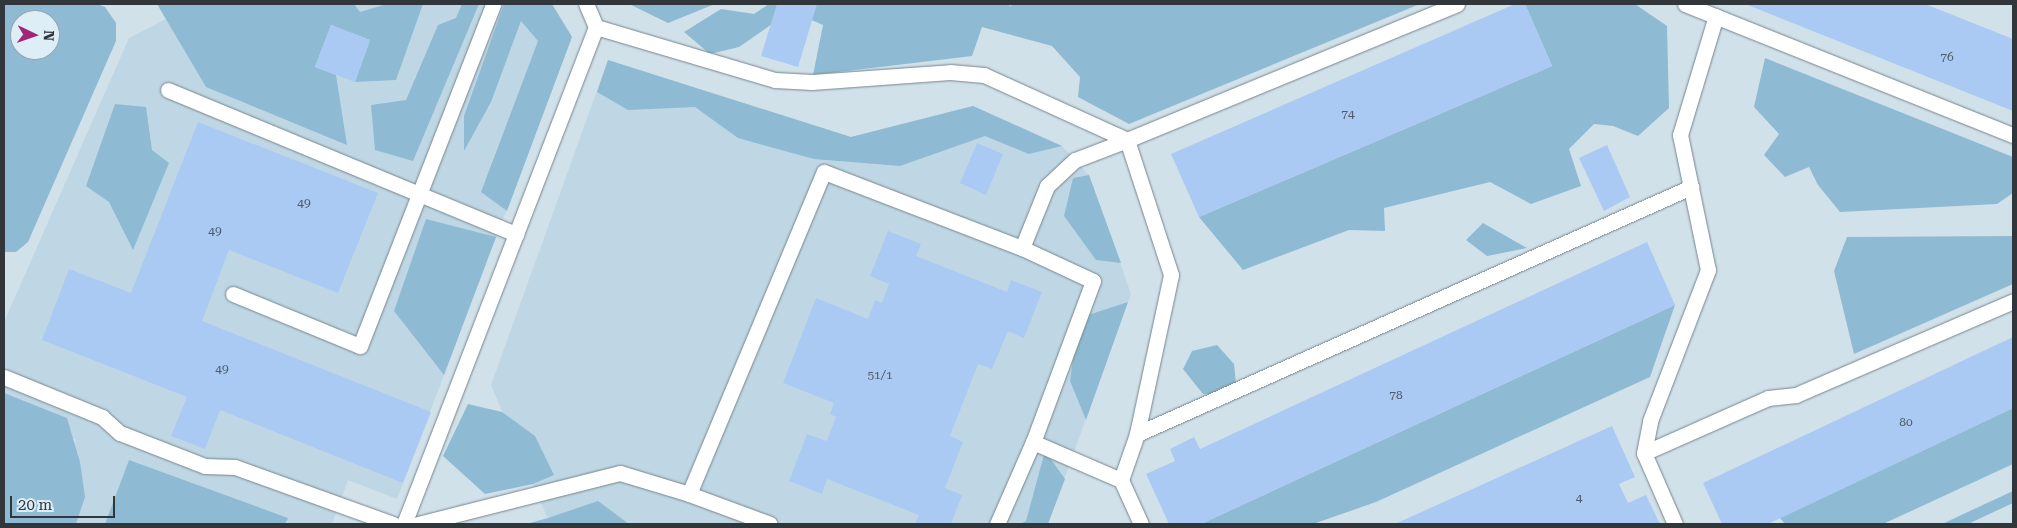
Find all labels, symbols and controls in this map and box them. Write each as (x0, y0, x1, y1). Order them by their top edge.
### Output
north arrow (10, 10, 60, 60)
text: N (41, 30, 57, 42)
house number: 76 (1940, 51, 1954, 65)
house number: 74 (1341, 108, 1355, 122)
house number: 49 (297, 197, 311, 211)
house number: 49 (208, 225, 222, 239)
house number: 49 (215, 363, 229, 377)
house number: 51/1 (867, 369, 893, 383)
house number: 78 (1389, 389, 1403, 403)
house number: 80 (1899, 416, 1913, 430)
scale bar (12, 486, 118, 518)
house number: 4 (1576, 492, 1582, 506)
text: 20 m (18, 496, 52, 514)

